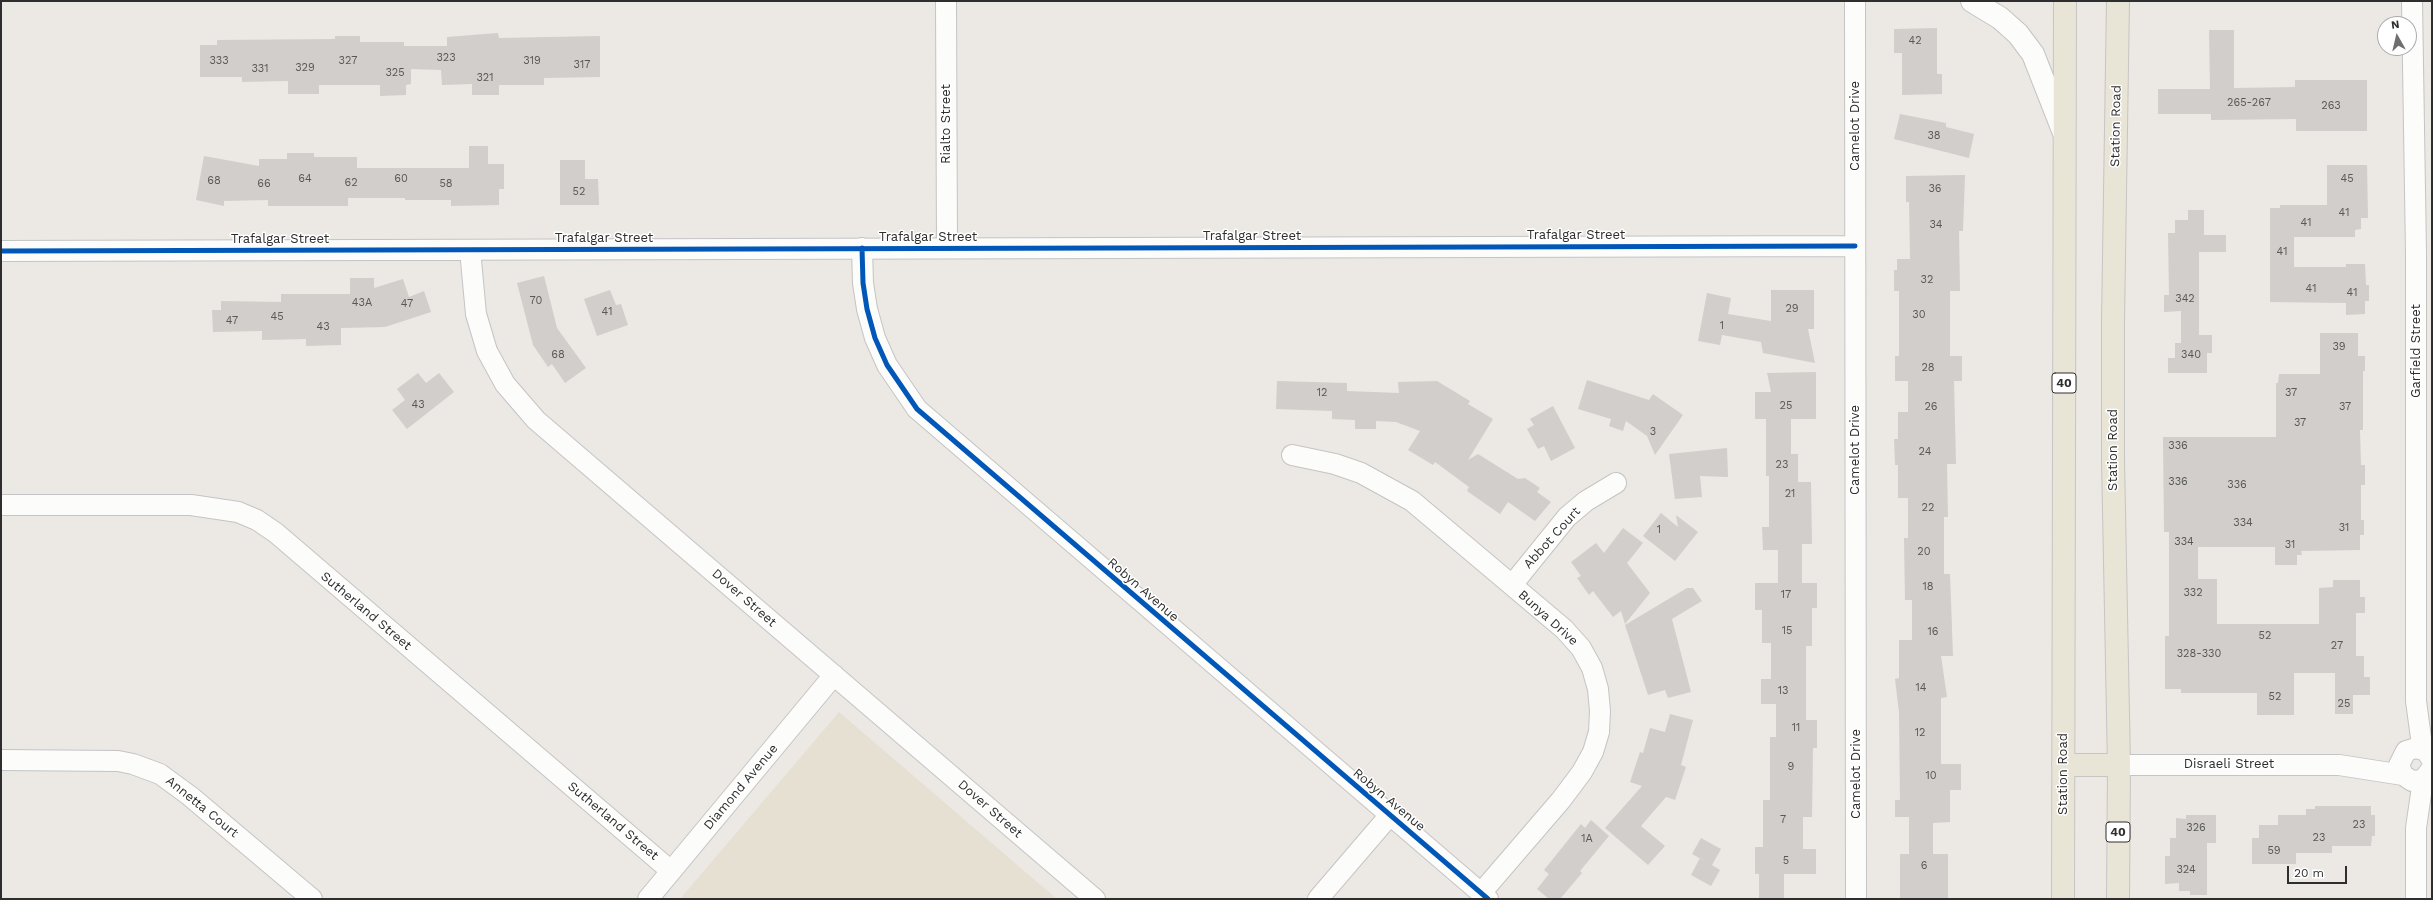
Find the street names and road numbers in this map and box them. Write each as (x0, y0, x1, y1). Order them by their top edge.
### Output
street label: Camelot Drive (1847, 81, 1863, 171)
street label: Rialto Street (938, 84, 954, 164)
street label: Station Road (2107, 85, 2125, 167)
street label: Trafalgar Street (1527, 227, 1625, 243)
street label: Trafalgar Street (1203, 228, 1301, 244)
street label: Trafalgar Street (879, 229, 977, 245)
street label: Trafalgar Street (555, 230, 653, 246)
street label: Trafalgar Street (231, 231, 329, 247)
street label: Garfield Street (2408, 304, 2424, 398)
road number: 40 (2052, 373, 2076, 393)
street label: Camelot Drive (1847, 405, 1863, 495)
street label: Station Road (2105, 409, 2121, 491)
street label: Abbot Court (1520, 504, 1584, 572)
street label: Robyn Avenue (1104, 555, 1182, 625)
street label: Dover Street (709, 566, 779, 630)
street label: Sutherland Street (317, 568, 415, 654)
street label: Bunya Drive (1515, 587, 1581, 649)
street label: Camelot Drive (1848, 729, 1864, 819)
street label: Station Road (2055, 733, 2071, 815)
street label: Diamond Avenue (701, 741, 781, 833)
street label: Disraeli Street (2184, 756, 2274, 772)
street label: Robyn Avenue (1350, 765, 1428, 835)
street label: Annetta Court (163, 773, 241, 841)
street label: Dover Street (955, 777, 1025, 841)
street label: Sutherland Street (564, 778, 662, 864)
road number: 40 (2106, 822, 2130, 842)

